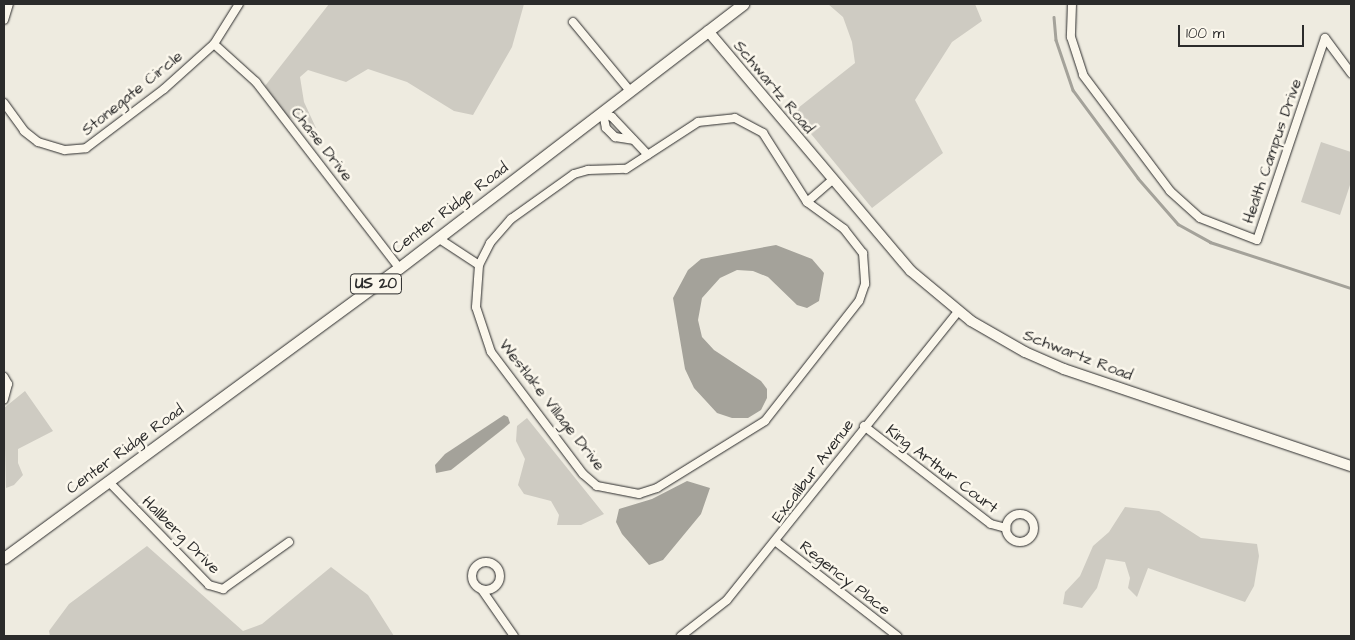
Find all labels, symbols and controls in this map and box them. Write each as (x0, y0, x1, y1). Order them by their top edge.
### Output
scale bar (1180, 15, 1306, 47)
text: 100 m (1186, 23, 1225, 44)
street label: Schwartz Road (729, 36, 819, 138)
street label: Stonegate Circle (78, 46, 186, 140)
street label: Health Campus Drive (1238, 76, 1306, 226)
street label: Chase Drive (287, 103, 357, 185)
street label: Center Ridge Road (388, 158, 512, 258)
road number: US 20 (350, 272, 402, 296)
street label: Schwartz Road (1021, 325, 1135, 385)
street label: Westlake Village Drive (495, 336, 609, 474)
street label: Center Ridge Road (63, 400, 187, 498)
street label: Excalibur Avenue (768, 415, 858, 527)
street label: King Arthur Court (882, 421, 1002, 517)
street label: Hallberg Drive (138, 492, 224, 578)
street label: Regency Place (796, 537, 894, 619)

